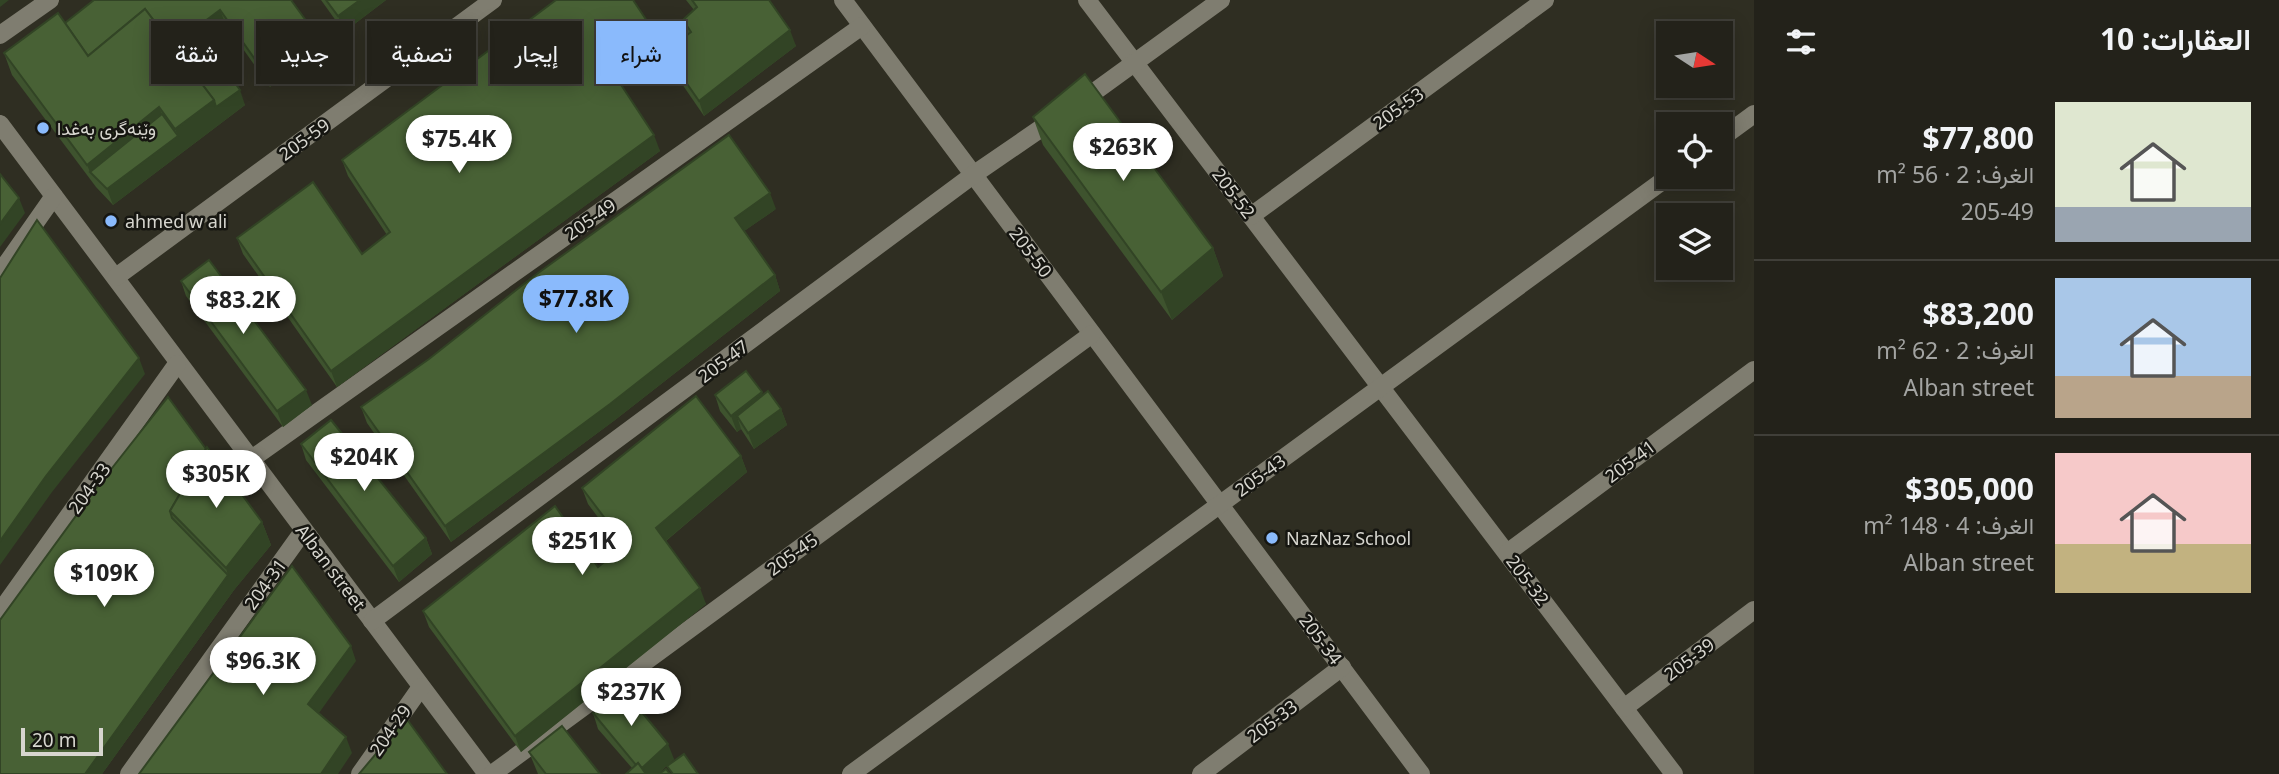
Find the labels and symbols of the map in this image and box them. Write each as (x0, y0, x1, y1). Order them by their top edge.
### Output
north arrow (1656, 21, 1732, 98)
street label: 205-53 (1368, 81, 1428, 135)
street label: 205-59 (274, 112, 334, 166)
place label: وێنەگری بەغدا (57, 116, 156, 140)
pin: $75.4K (402, 116, 516, 175)
marker: وێنەگری بەغدا (35, 120, 51, 136)
pin: $263K (1074, 124, 1172, 183)
street label: 205-52 (1207, 163, 1261, 223)
street label: 205-49 (560, 193, 620, 245)
place label: ahmed w ali (125, 209, 227, 233)
marker: ahmed w ali (103, 213, 119, 229)
street label: 205-50 (1004, 222, 1058, 282)
pin: $83.2K (186, 276, 300, 336)
pin: $77.8K (519, 276, 633, 335)
street label: 205-47 (693, 334, 753, 388)
pin: $204K (315, 434, 413, 493)
street label: 205-41 (1600, 434, 1660, 488)
street label: 205-43 (1230, 448, 1290, 502)
pin: $305K (167, 450, 265, 510)
street label: 204-33 (62, 458, 116, 518)
pin: $251K (533, 518, 631, 577)
street label: Alban street (291, 519, 372, 615)
place label: NazNaz School (1286, 526, 1411, 550)
street label: 205-45 (762, 527, 822, 581)
marker: NazNaz School (1264, 530, 1280, 546)
pin: $109K (55, 550, 153, 609)
street label: 205-32 (1501, 550, 1555, 610)
street label: 204-31 (238, 554, 292, 614)
street label: 205-34 (1294, 609, 1348, 669)
street label: 205-39 (1659, 632, 1719, 686)
pin: $96.3K (206, 638, 320, 697)
pin: $237K (582, 668, 680, 728)
street label: 205-33 (1242, 694, 1302, 748)
street label: 204-29 (364, 700, 416, 760)
scale bar (21, 725, 103, 757)

